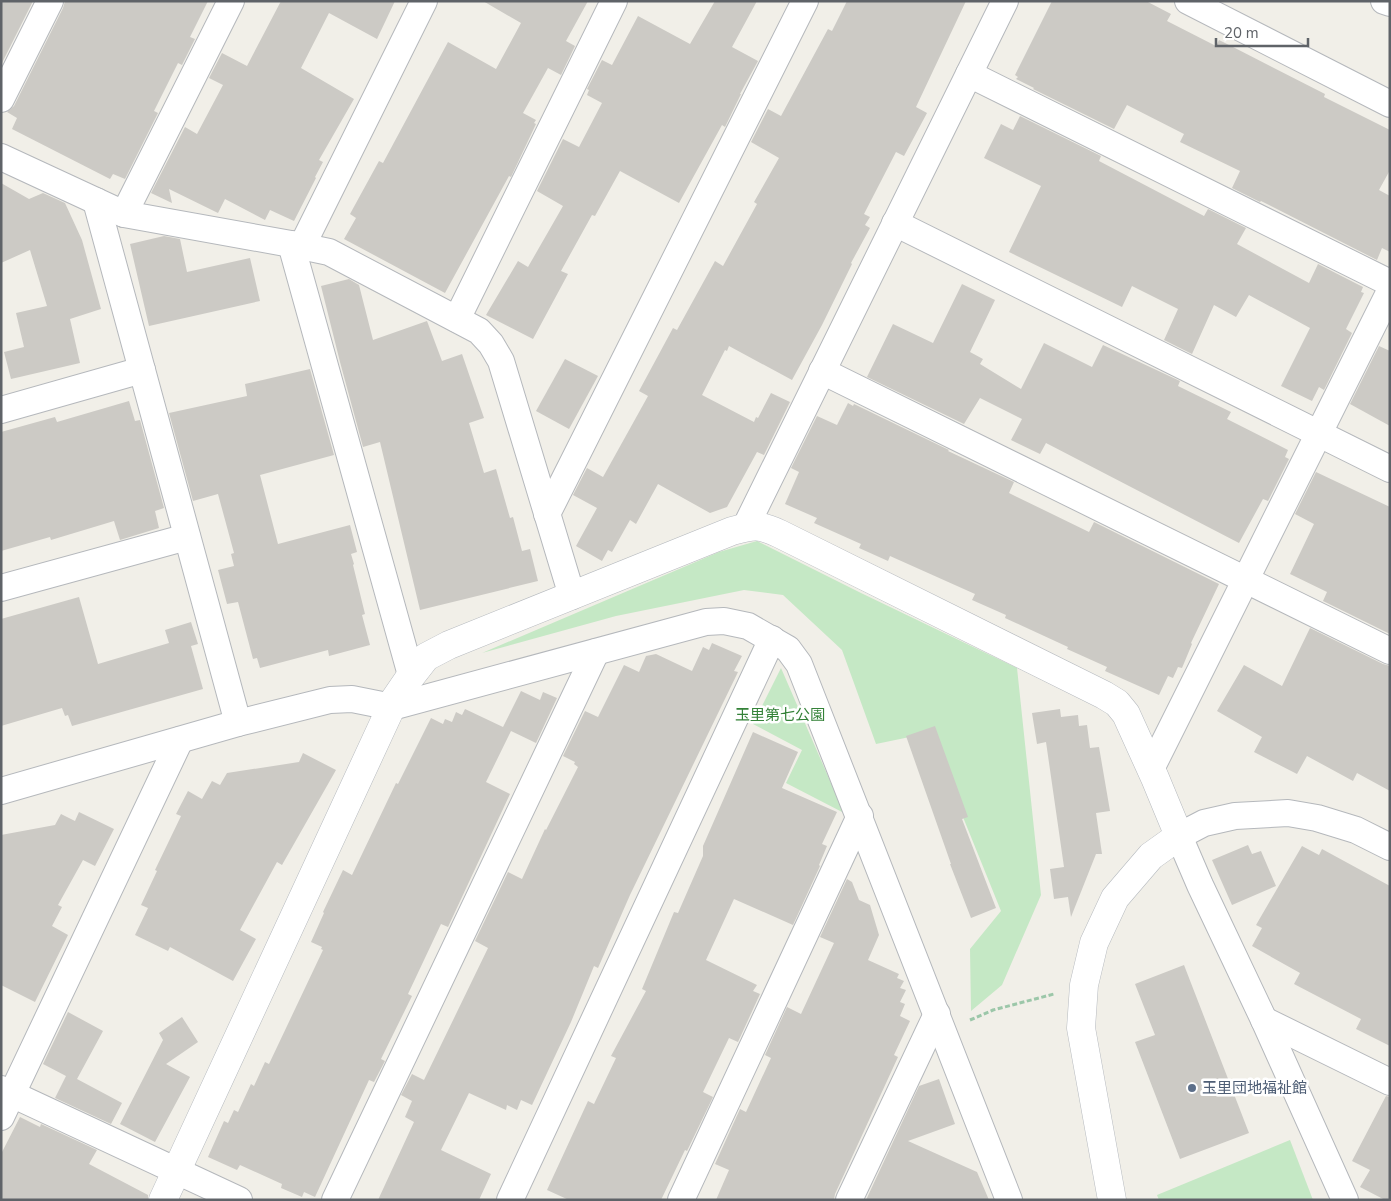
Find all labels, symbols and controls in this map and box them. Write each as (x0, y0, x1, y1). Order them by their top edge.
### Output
scale bar (1216, 15, 1308, 47)
text: 20 m (1224, 23, 1259, 43)
park label: 玉里第七公園 (735, 705, 825, 725)
place label: 玉里団地福祉館 (1202, 1078, 1307, 1098)
marker: 玉里団地福祉館 (1186, 1082, 1198, 1094)

